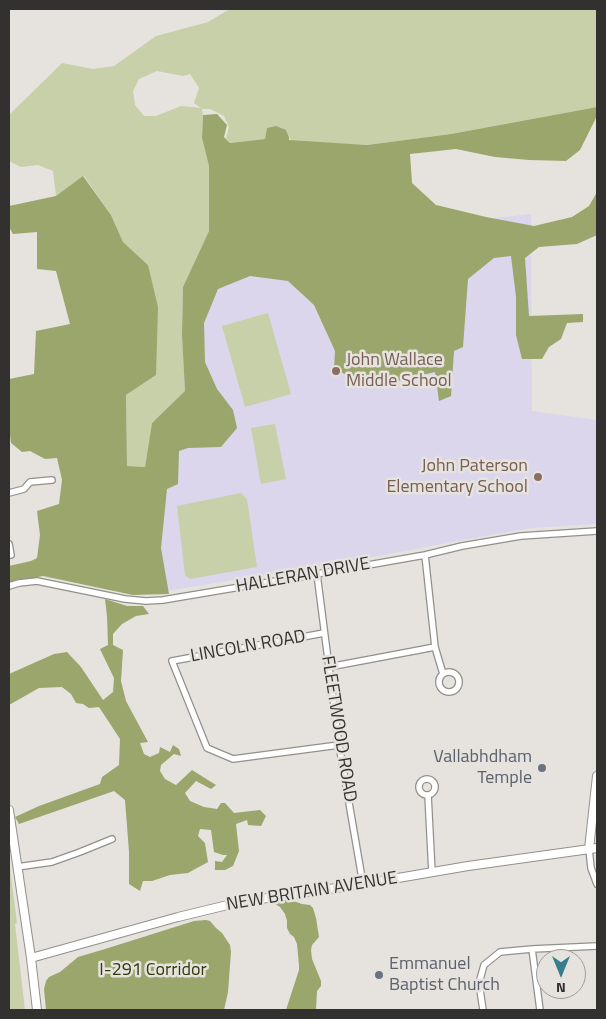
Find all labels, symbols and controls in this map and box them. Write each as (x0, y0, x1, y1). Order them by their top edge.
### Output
place label: John Wallace Middle School (346, 350, 452, 392)
marker: John Wallace Middle School (330, 365, 342, 377)
place label: John Paterson Elementary School (386, 456, 528, 498)
marker: John Paterson Elementary School (532, 471, 544, 483)
street label: HALLERAN DRIVE (234, 554, 372, 598)
street label: LINCOLN ROAD (189, 626, 307, 668)
street label: FLEETWOOD ROAD (316, 654, 360, 804)
place label: Vallabhdham Temple (433, 747, 532, 790)
marker: Vallabhdham Temple (536, 762, 548, 774)
street label: NEW BRITAIN AVENUE (225, 868, 399, 916)
north arrow (536, 949, 586, 999)
place label: Emmanuel Baptist Church (389, 954, 500, 996)
park label: I-291 Corridor (99, 960, 207, 982)
marker: Emmanuel Baptist Church (373, 969, 385, 981)
text: N (556, 978, 566, 999)

